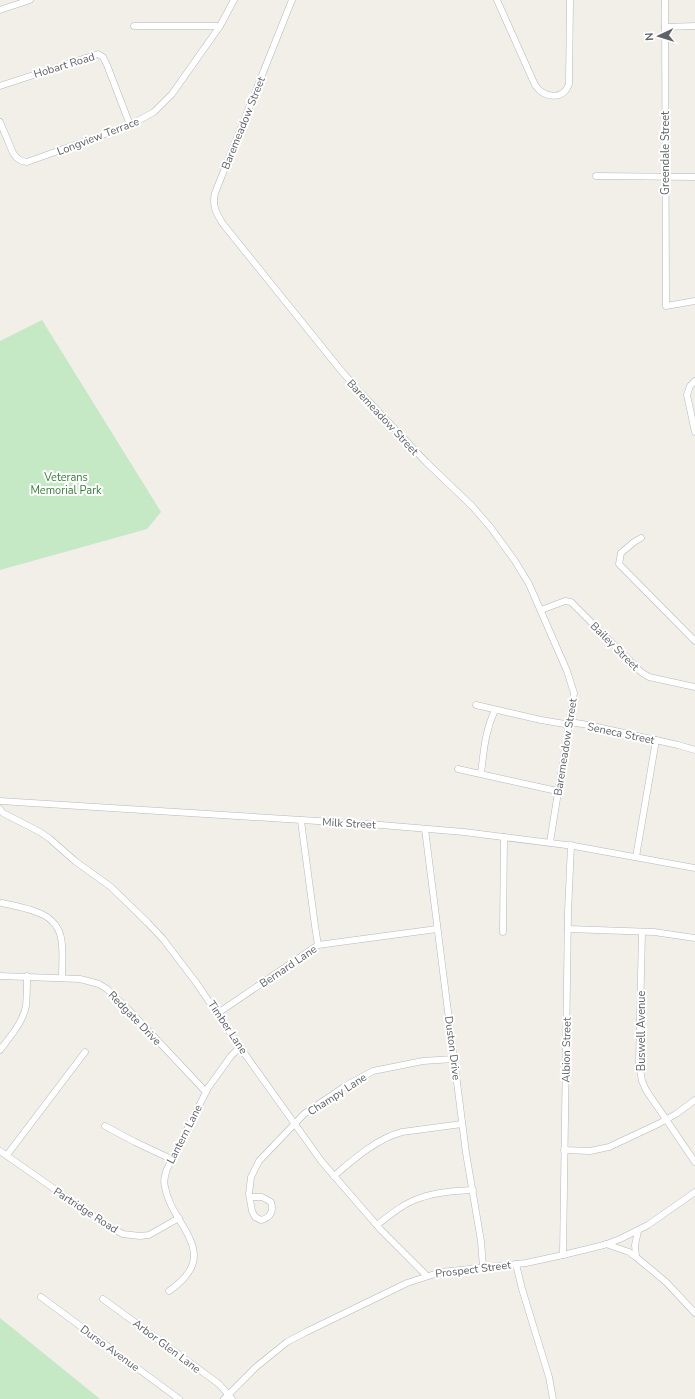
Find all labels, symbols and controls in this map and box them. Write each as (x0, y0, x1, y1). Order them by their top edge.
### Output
north arrow (639, 16, 679, 56)
text: N (642, 32, 657, 41)
street label: Hobart Road (32, 49, 97, 82)
street label: Baremeadow Street (218, 75, 269, 172)
street label: Greendale Street (658, 111, 673, 195)
street label: Longview Terrace (55, 114, 142, 159)
street label: Baremeadow Street (344, 376, 422, 459)
park label: Veterans Memorial Park (30, 470, 102, 498)
street label: Bailey Street (587, 619, 642, 674)
street label: Baremeadow Street (550, 697, 581, 797)
street label: Seneca Street (586, 719, 656, 748)
street label: Milk Street (322, 815, 376, 832)
street label: Bernard Lane (257, 942, 320, 991)
street label: Redgate Drive (105, 988, 165, 1049)
street label: Buswell Avenue (634, 991, 649, 1071)
street label: Timber Lane (204, 998, 251, 1057)
street label: Duston Drive (441, 1015, 464, 1081)
street label: Albion Street (558, 1017, 575, 1083)
street label: Champy Lane (305, 1070, 370, 1119)
street label: Lantern Lane (163, 1102, 206, 1166)
street label: Partridge Road (51, 1184, 121, 1237)
street label: Prospect Street (434, 1257, 512, 1282)
street label: Arbor Glen Lane (130, 1316, 204, 1377)
street label: Durso Avenue (77, 1322, 143, 1375)

